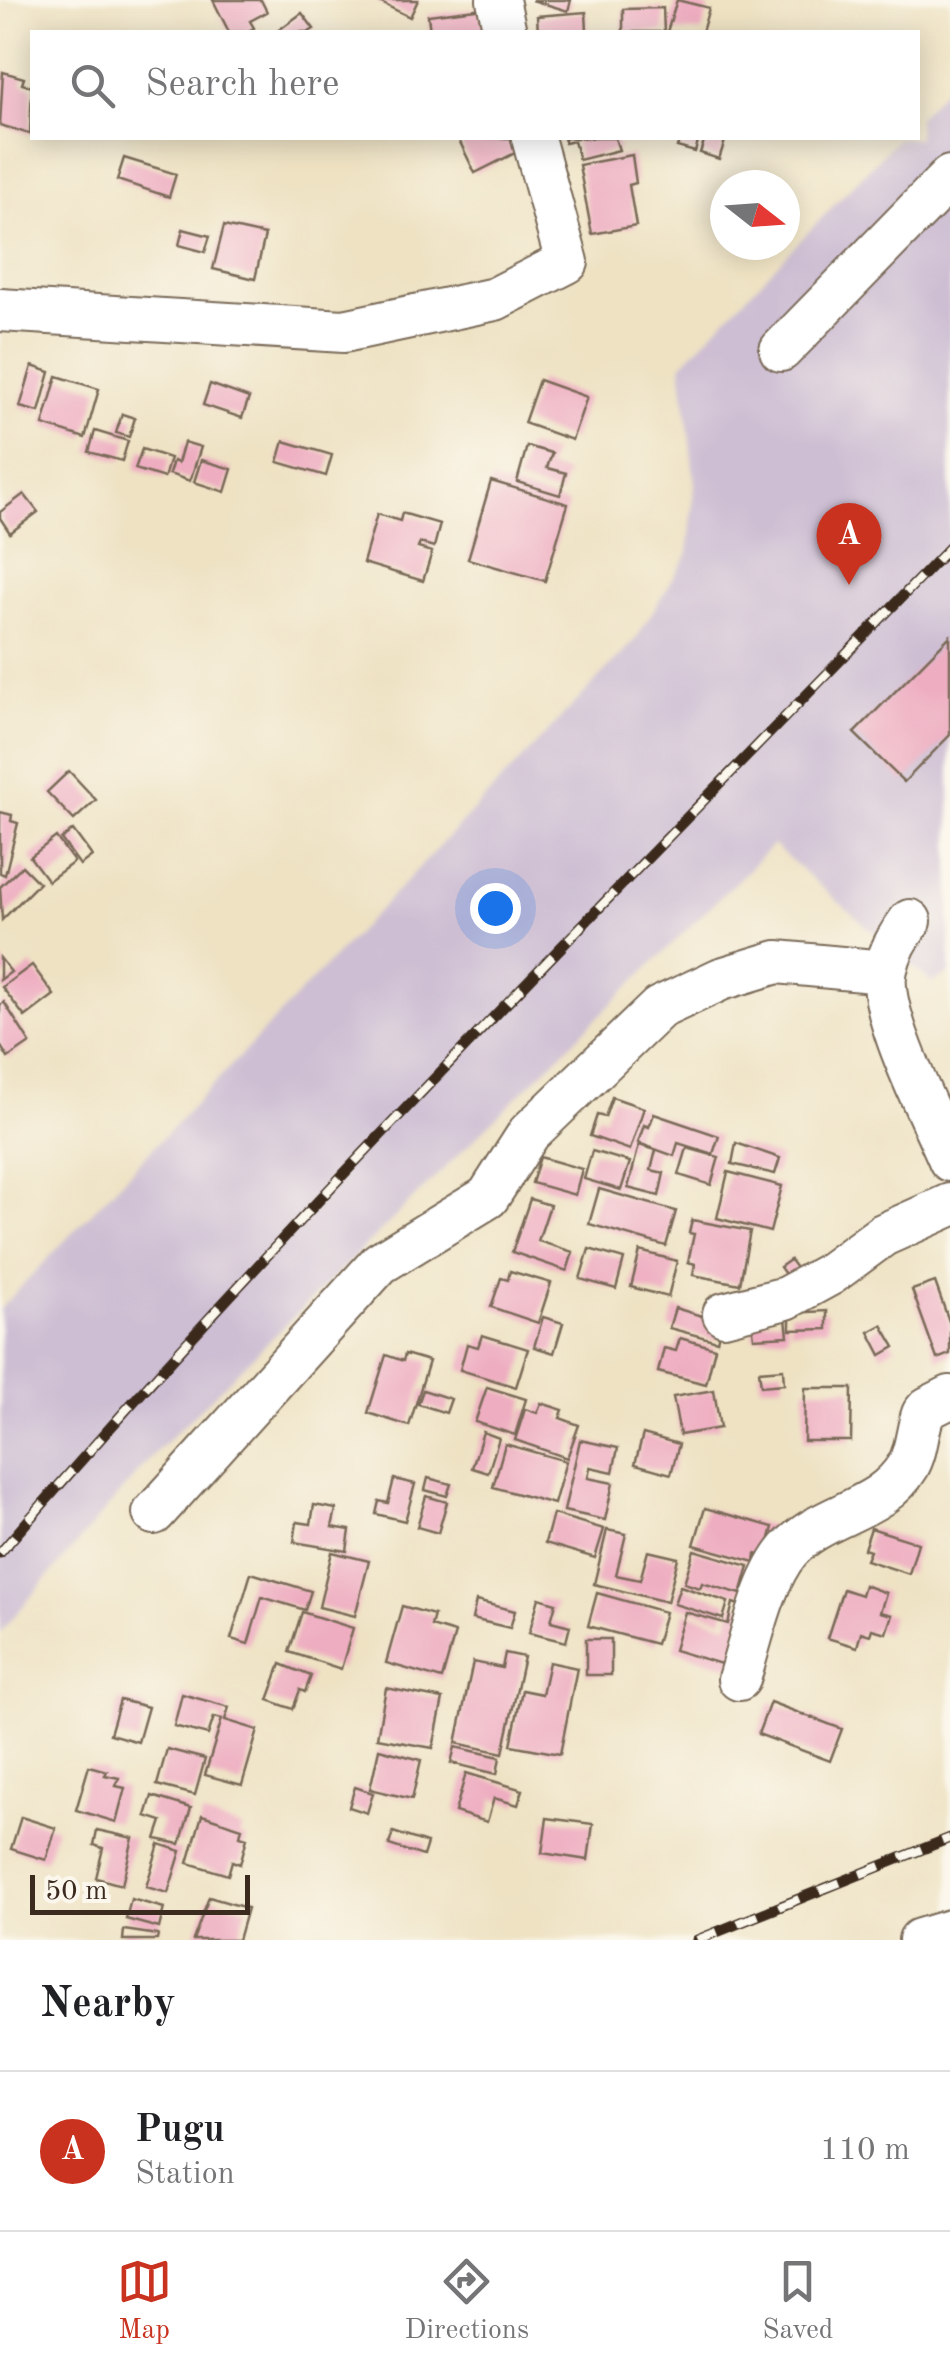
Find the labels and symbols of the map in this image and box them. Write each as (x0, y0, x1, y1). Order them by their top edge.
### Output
north arrow (710, 170, 800, 260)
pin: A (816, 502, 882, 585)
your location (470, 883, 521, 934)
scale bar (30, 1870, 250, 1914)

